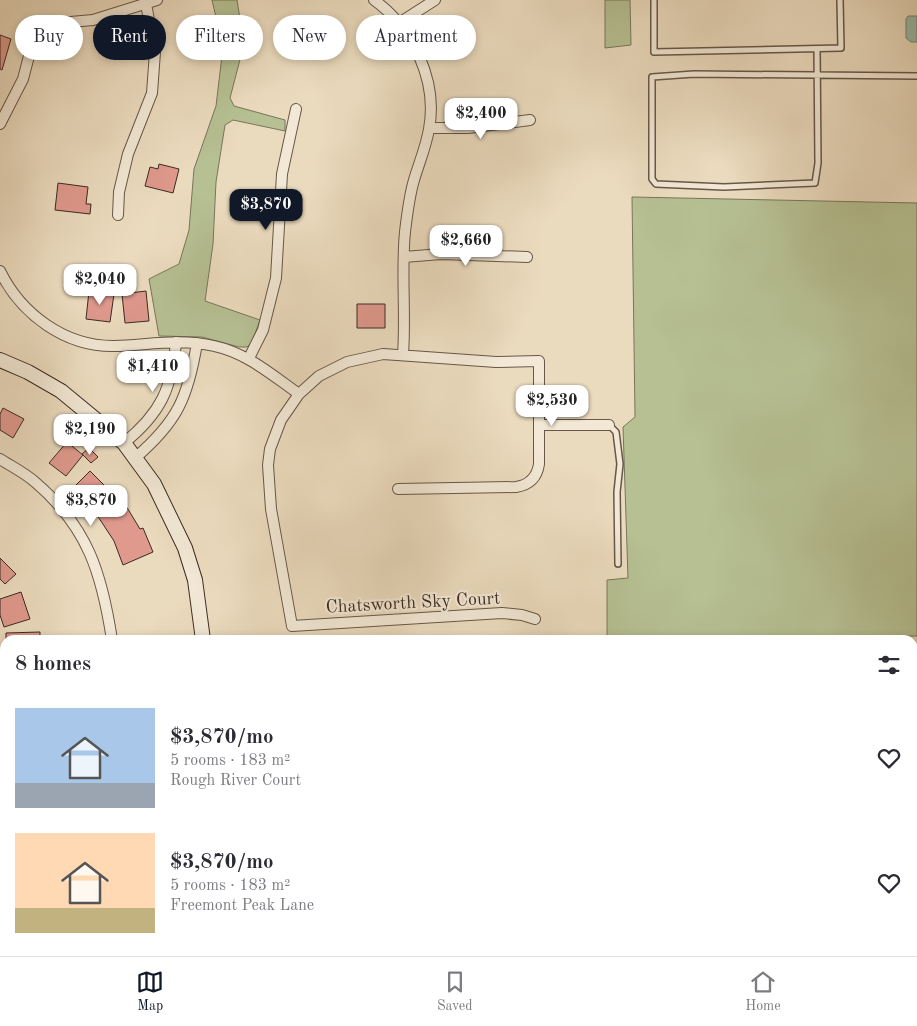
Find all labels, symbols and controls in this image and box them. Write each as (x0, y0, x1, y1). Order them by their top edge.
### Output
chip: Buy (15, 15, 83, 60)
chip: Rent (93, 15, 166, 60)
chip: Filters (176, 15, 263, 60)
chip: New (273, 15, 346, 60)
chip: Apartment (356, 15, 476, 60)
pin: $2,400 (440, 98, 522, 140)
text: $2,400 (456, 106, 506, 122)
pin: $3,870 (225, 188, 307, 231)
text: $3,870 (241, 197, 291, 213)
pin: $2,660 (425, 224, 507, 267)
text: $2,660 (441, 233, 491, 249)
pin: $2,040 (59, 264, 141, 306)
text: $2,040 (75, 272, 125, 288)
pin: $1,410 (112, 350, 194, 393)
text: $1,410 (128, 359, 178, 375)
pin: $2,530 (511, 384, 593, 427)
text: $2,530 (527, 393, 577, 409)
pin: $2,190 (49, 414, 131, 456)
text: $2,190 (65, 422, 115, 438)
pin: $3,870 (50, 484, 132, 527)
text: $3,870 (66, 493, 116, 509)
street label: Chatsworth Sky Court (325, 589, 501, 617)
icon: filters (875, 651, 903, 679)
text: 8 homes (15, 654, 91, 675)
text: $3,870/mo (170, 727, 274, 748)
icon: home (55, 728, 115, 788)
icon: heart (875, 744, 903, 772)
text: 5 rooms · 183 m² (170, 753, 290, 769)
text: Rough River Court (170, 773, 301, 789)
text: $3,870/mo (170, 852, 274, 873)
icon: home (55, 853, 115, 913)
icon: heart (875, 869, 903, 897)
text: 5 rooms · 183 m² (170, 878, 290, 894)
text: Freemont Peak Lane (170, 898, 314, 914)
tab: Map (136, 968, 164, 1015)
tab: Saved (437, 968, 473, 1015)
tab: Home (745, 968, 781, 1015)

